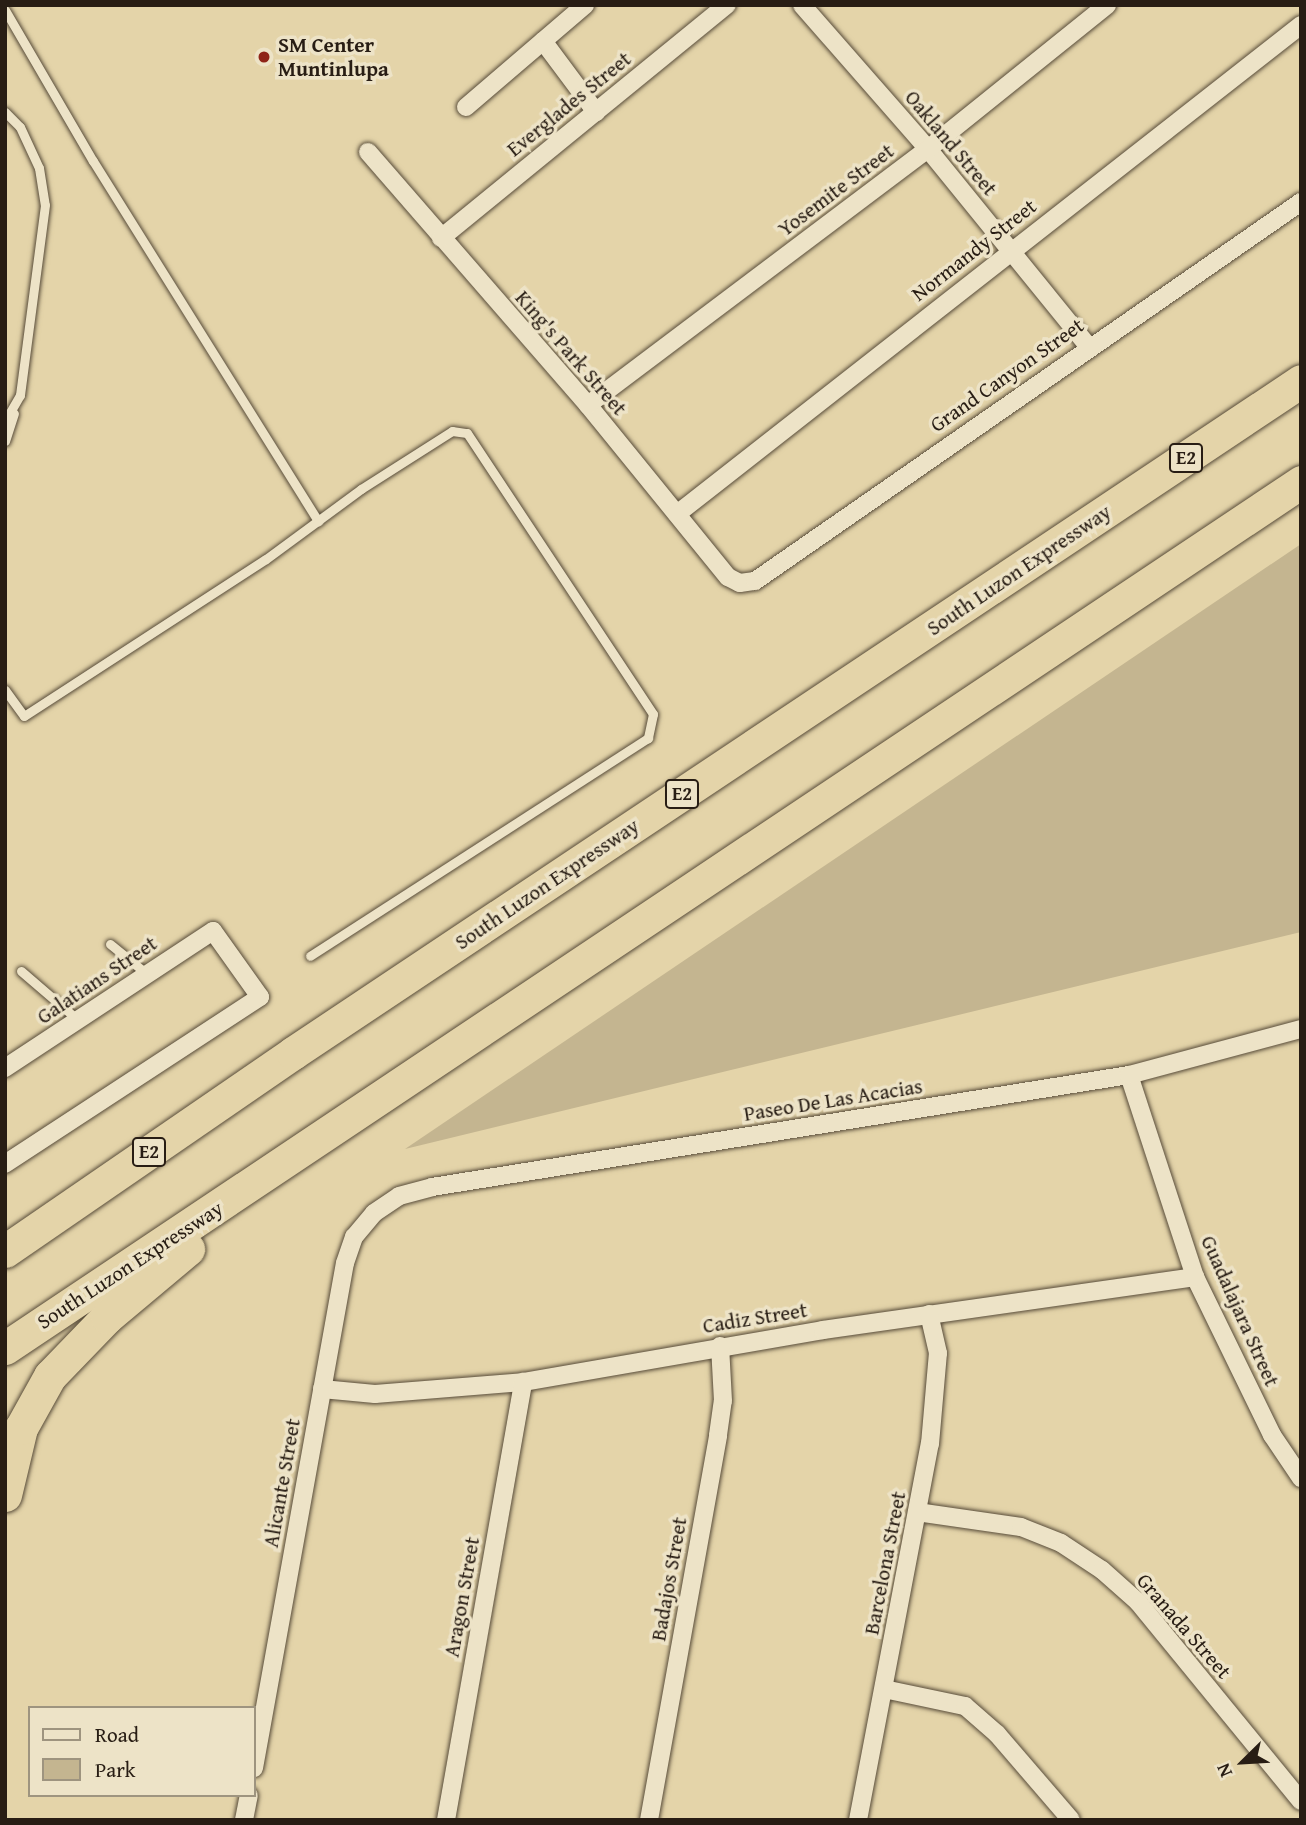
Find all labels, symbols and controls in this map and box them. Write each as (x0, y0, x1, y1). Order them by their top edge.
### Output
place label: SM Center Muntinlupa (278, 32, 389, 82)
street label: Everglades Street (502, 46, 636, 162)
marker: SM Center Muntinlupa (256, 49, 272, 65)
street label: Oakland Street (900, 85, 1002, 201)
street label: Yosemite Street (773, 138, 899, 242)
street label: Normandy Street (907, 193, 1041, 307)
street label: King's Park Street (510, 285, 632, 421)
street label: Grand Canyon Street (925, 313, 1089, 437)
road number: E2 (1168, 442, 1204, 474)
street label: South Luzon Expressway (922, 499, 1116, 641)
road number: E2 (664, 778, 700, 810)
street label: South Luzon Expressway (450, 813, 644, 955)
street label: Galatians Street (32, 931, 162, 1029)
street label: Paseo De Las Acacias (742, 1073, 924, 1127)
road number: E2 (132, 1136, 166, 1168)
street label: South Luzon Expressway (32, 1195, 228, 1335)
street label: Guadalajara Street (1195, 1232, 1285, 1390)
street label: Cadiz Street (701, 1297, 809, 1339)
street label: Alicante Street (258, 1417, 306, 1549)
street label: Barcelona Street (859, 1489, 911, 1637)
street label: Badajos Street (646, 1515, 692, 1643)
street label: Aragon Street (439, 1535, 485, 1659)
street label: Granada Street (1131, 1568, 1237, 1684)
legend (28, 1706, 256, 1797)
text: Road (95, 1719, 139, 1750)
north arrow (1208, 1727, 1278, 1797)
text: Park (95, 1754, 136, 1785)
text: N (1208, 1759, 1239, 1782)

